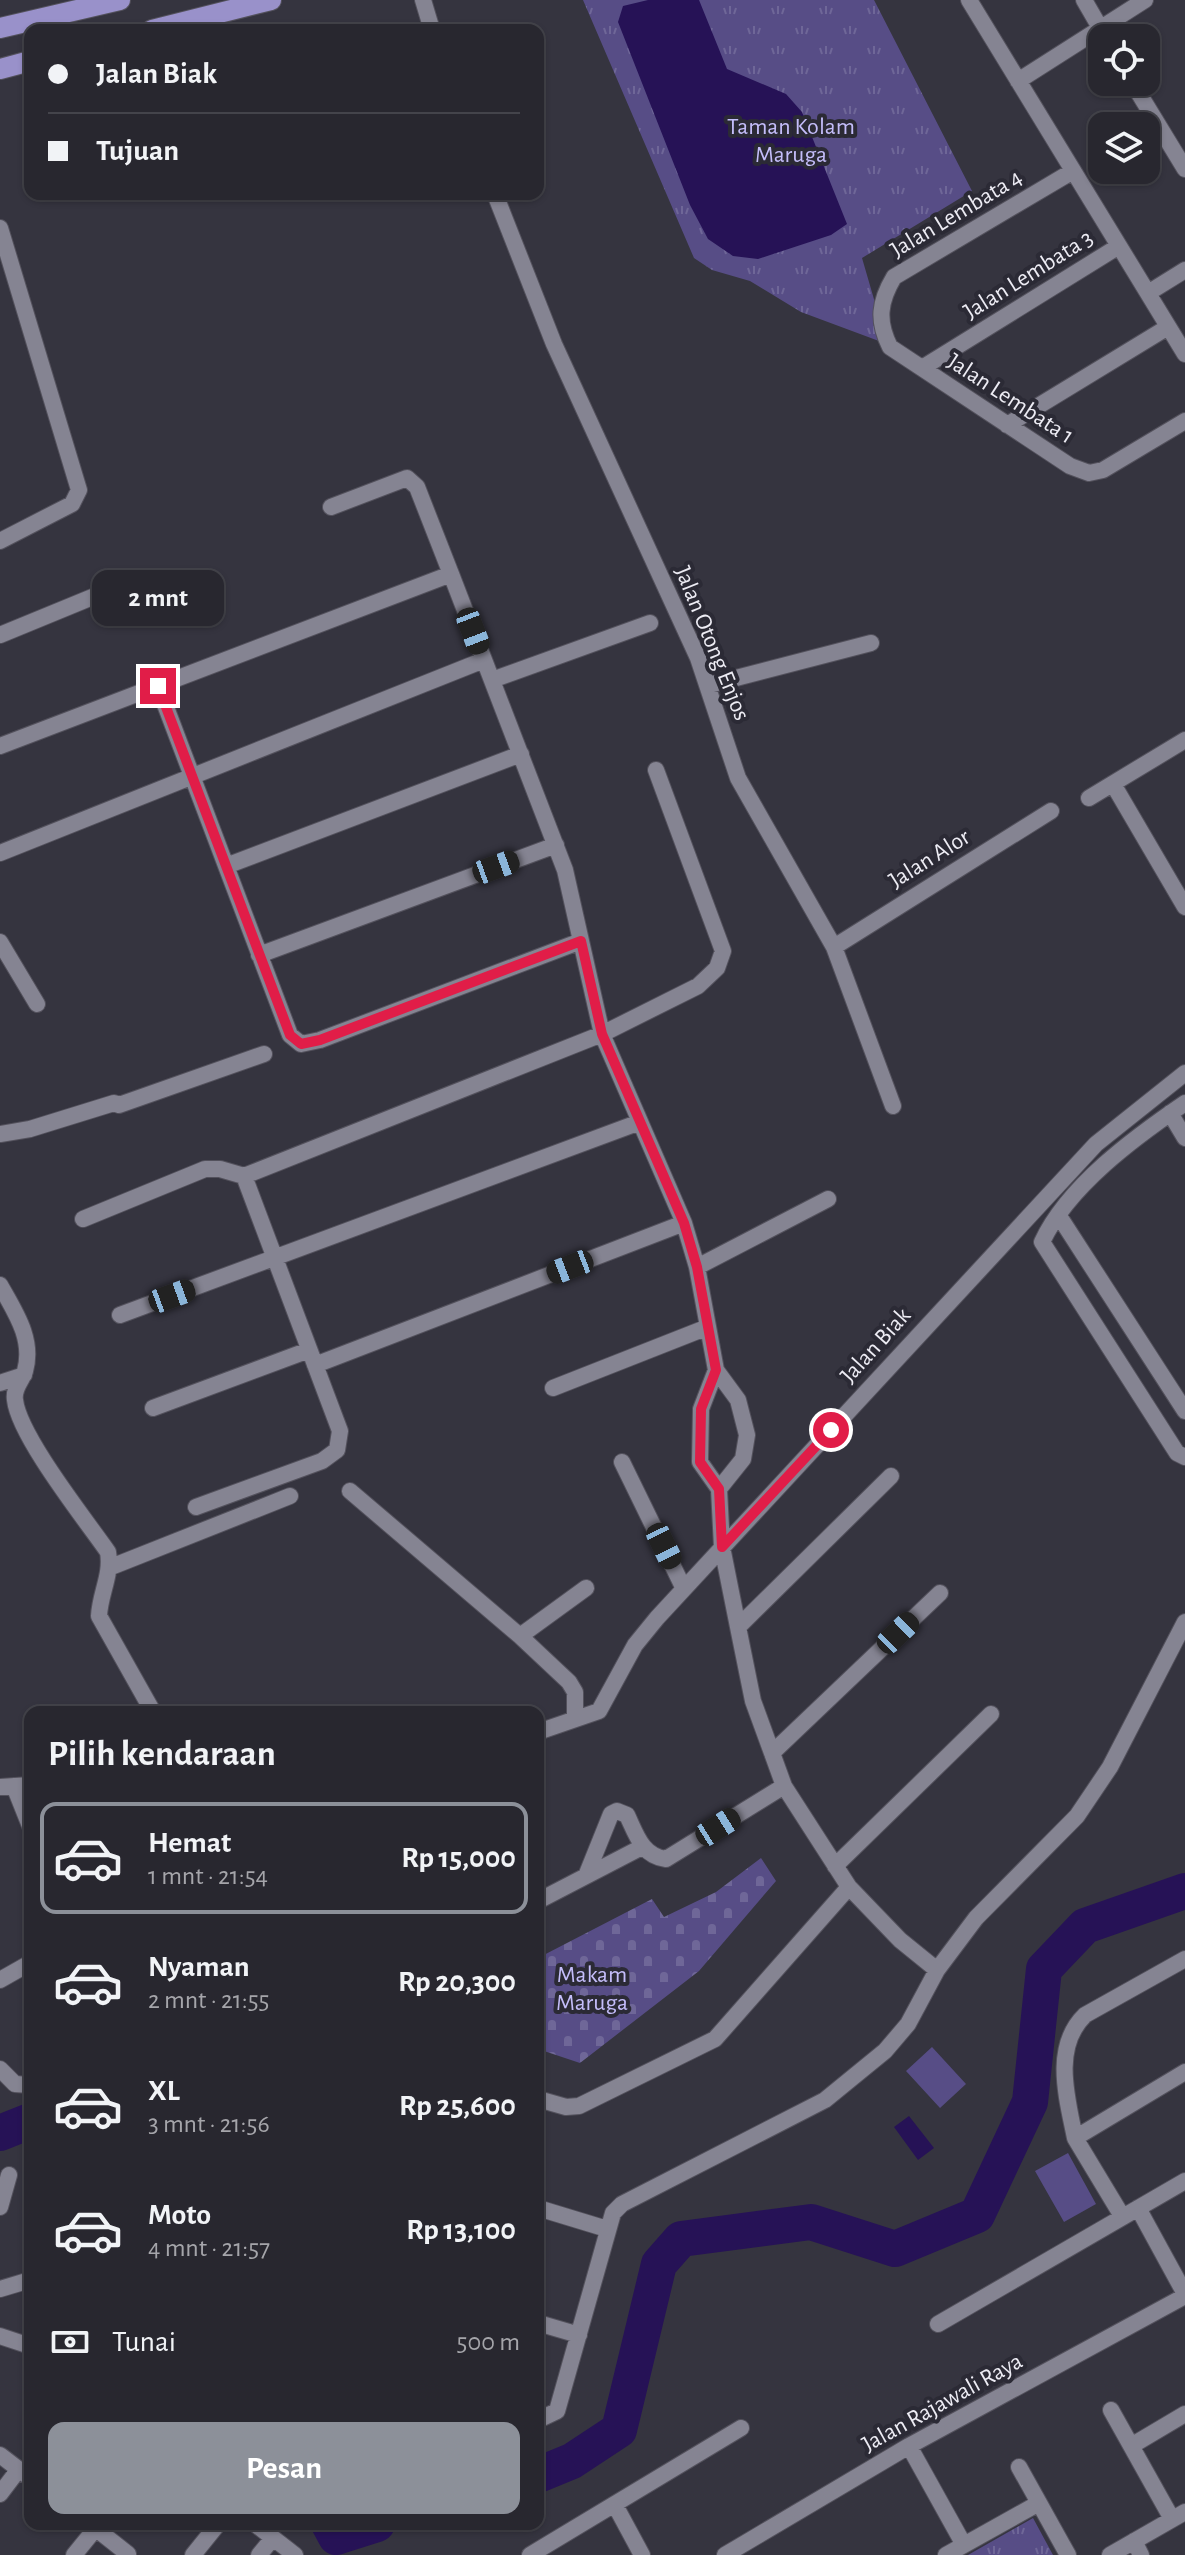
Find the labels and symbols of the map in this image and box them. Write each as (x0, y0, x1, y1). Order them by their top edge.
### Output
park label: Taman Kolam Maruga (727, 115, 855, 167)
street label: Jalan Lembata 4 (887, 165, 1026, 262)
street label: Jalan Lembata 3 (960, 226, 1097, 324)
street label: Jalan Lembata 1 (943, 349, 1078, 449)
street label: Jalan Otong Enjos (670, 563, 754, 724)
callout: 2 mnt (92, 570, 224, 626)
car (453, 604, 493, 658)
route end (140, 668, 176, 704)
street label: Jalan Alor (885, 825, 974, 893)
car (469, 848, 523, 886)
car (543, 1247, 597, 1287)
car (145, 1277, 199, 1315)
street label: Jalan Biak (836, 1303, 915, 1388)
route start (813, 1412, 849, 1448)
car (643, 1519, 685, 1573)
car (872, 1608, 924, 1658)
car (691, 1804, 745, 1850)
park label: Makam Maruga (556, 1963, 628, 2015)
street label: Jalan Rajawali Raya (858, 2349, 1027, 2457)

